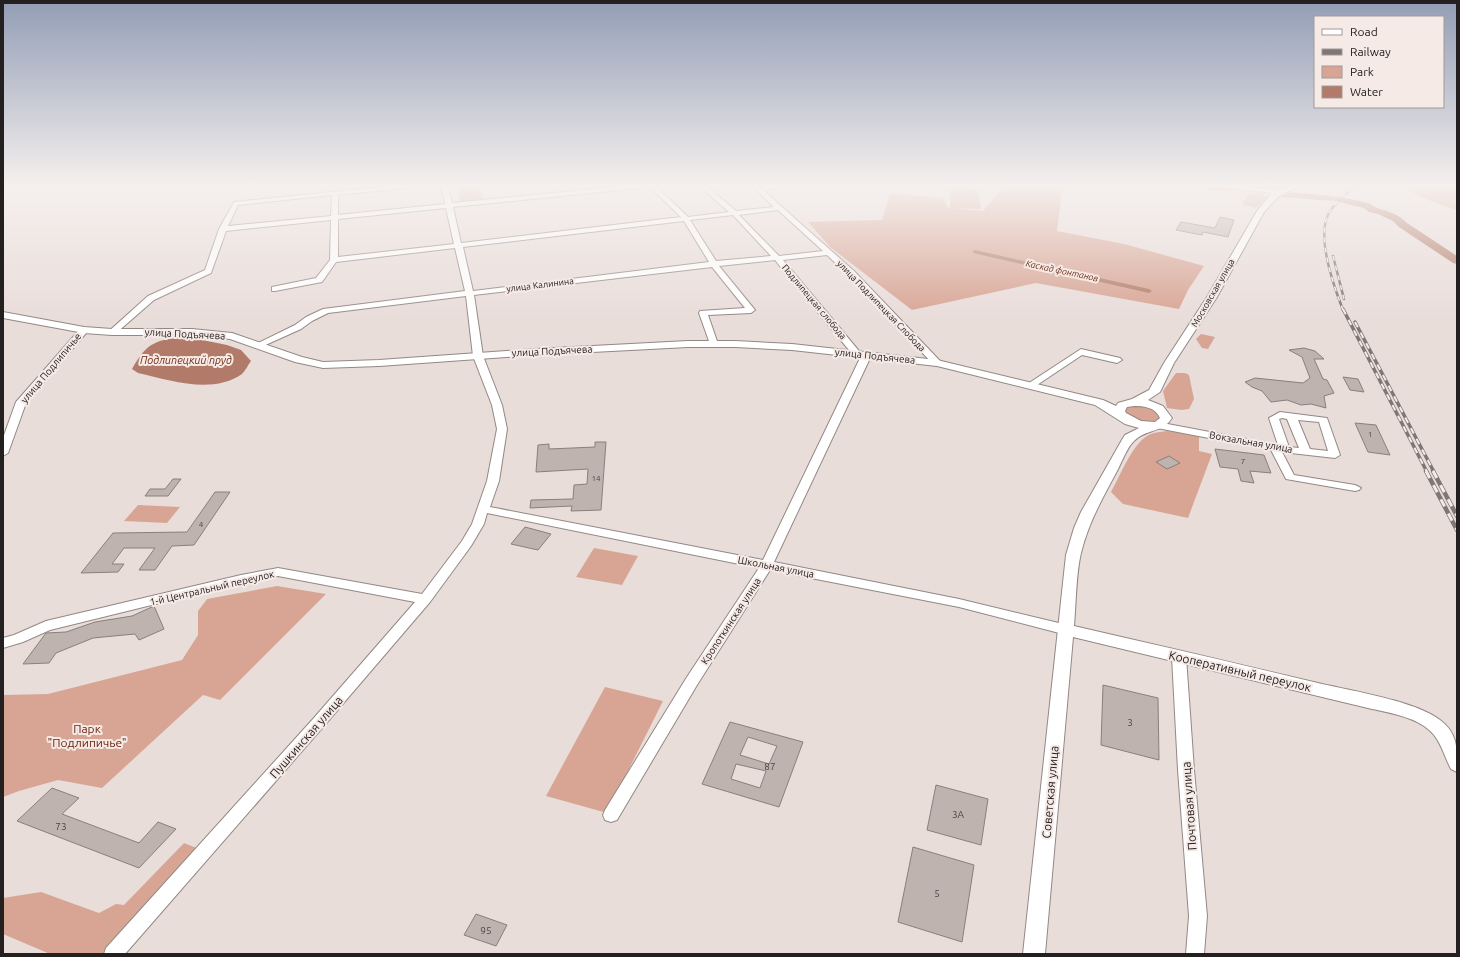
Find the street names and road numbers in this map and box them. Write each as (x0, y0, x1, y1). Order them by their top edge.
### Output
street label: Московская улица (1189, 257, 1237, 329)
street label: улица Подлипецкая Слобода (835, 259, 927, 353)
street label: Подлипецкая слобода (780, 263, 848, 341)
street label: улица Калинина (506, 276, 574, 294)
street label: улица Подъячева (144, 326, 226, 342)
street label: улица Подлипичье (19, 331, 83, 405)
street label: улица Подъячева (511, 343, 593, 359)
street label: улица Подъячева (834, 346, 916, 366)
street label: Вокзальная улица (1209, 429, 1293, 455)
street label: Школьная улица (737, 554, 815, 580)
street label: 1-й Центральный переулок (149, 568, 275, 608)
street label: Кропоткинская улица (699, 576, 763, 666)
street label: Кооперативный переулок (1168, 648, 1312, 694)
street label: Пушкинская улица (267, 693, 345, 781)
street label: Советская улица (1039, 745, 1061, 839)
street label: Почтовая улица (1179, 761, 1199, 851)

